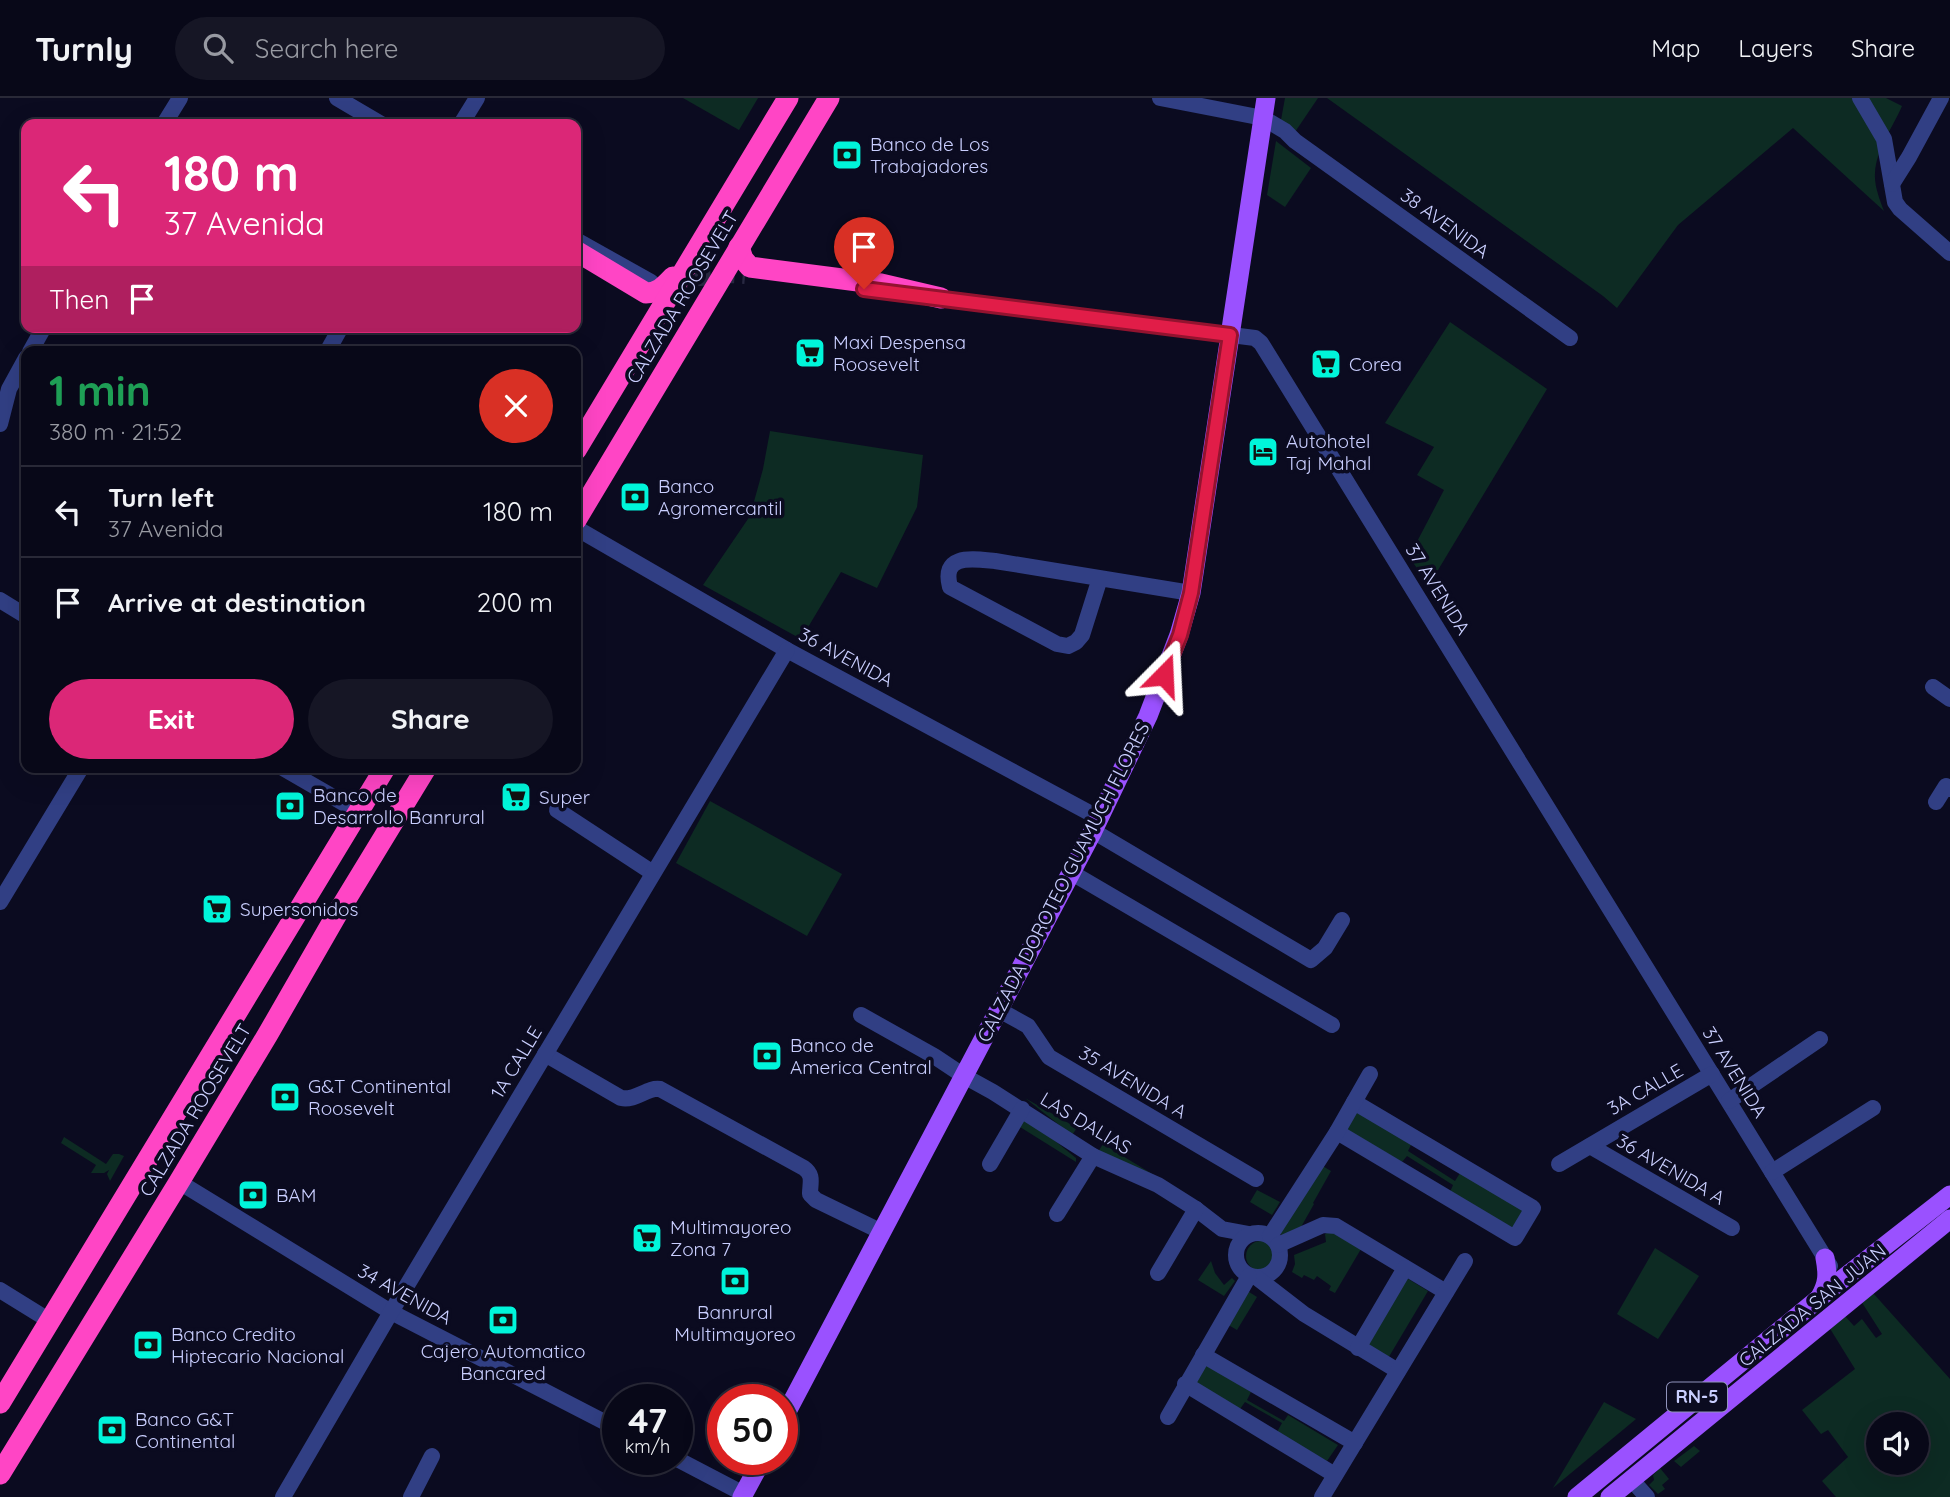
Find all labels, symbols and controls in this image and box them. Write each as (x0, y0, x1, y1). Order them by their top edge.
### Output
search box (175, 17, 665, 80)
text: Turnly (35, 28, 133, 69)
icon: search (199, 29, 237, 67)
text: Search here (255, 32, 398, 65)
text: Map (1651, 33, 1700, 63)
text: Layers (1738, 33, 1813, 63)
text: Share (1851, 33, 1915, 63)
place label: Banco de Los Trabajadores (870, 132, 989, 178)
bank icon: Banco de Los Trabajadores (830, 138, 864, 172)
text: 180 m (164, 142, 299, 203)
icon: left (49, 147, 140, 238)
street label: 38 AVENIDA (1396, 183, 1494, 263)
text: 37 Avenida (164, 203, 325, 243)
street label: CALZADA ROOSEVELT (621, 206, 743, 388)
pin (834, 217, 894, 289)
icon: arrive (845, 228, 883, 266)
icon: arrive (123, 280, 161, 318)
text: Then (49, 283, 109, 316)
place label: Maxi Despensa Roosevelt (833, 330, 966, 376)
supermarket icon: Maxi Despensa Roosevelt (793, 336, 827, 370)
supermarket icon: Corea (1309, 347, 1343, 381)
place label: Corea (1349, 352, 1402, 376)
text: 1 min (49, 364, 151, 417)
button: close (479, 369, 553, 443)
text: 380 m · 21:52 (49, 417, 182, 446)
place label: Autohotel Taj Mahal (1286, 429, 1371, 475)
hotel icon: Autohotel Taj Mahal (1246, 435, 1280, 469)
place label: Banco Agromercantil (658, 474, 783, 520)
bank icon: Banco Agromercantil (618, 480, 652, 514)
text: Turn left (108, 481, 215, 514)
icon: left (49, 493, 87, 531)
text: 180 m (483, 495, 553, 528)
text: 37 Avenida (108, 514, 224, 543)
street label: 37 AVENIDA (1400, 539, 1476, 639)
icon: arrive (49, 584, 87, 622)
text: Arrive at destination (108, 586, 366, 619)
text: 200 m (477, 586, 553, 619)
street label: 36 AVENIDA (795, 622, 897, 692)
position arrow (1127, 638, 1201, 712)
button: Exit (49, 679, 294, 759)
button: Share (308, 679, 553, 759)
street label: CALZADA DOROTEO GUAMUCH FLORES (971, 718, 1155, 1046)
supermarket icon: Super (499, 780, 533, 814)
place label: Banco de Desarrollo Banrural (313, 783, 485, 829)
place label: Super (539, 785, 591, 809)
bank icon: Banco de Desarrollo Banrural (273, 789, 307, 823)
supermarket icon: Supersonidos (200, 892, 234, 926)
place label: Supersonidos (240, 897, 358, 921)
street label: CALZADA ROOSEVELT (134, 1019, 256, 1201)
street label: 1A CALLE (485, 1021, 547, 1103)
street label: 37 AVENIDA (1697, 1022, 1773, 1122)
place label: Banco de America Central (790, 1033, 932, 1079)
bank icon: Banco de America Central (750, 1039, 784, 1073)
street label: 35 AVENIDA A (1075, 1040, 1191, 1124)
street label: 3A CALLE (1603, 1058, 1687, 1120)
place label: G&T Continental Roosevelt (308, 1074, 451, 1120)
bank icon: G&T Continental Roosevelt (268, 1080, 302, 1114)
street label: LAS DALIAS (1036, 1086, 1136, 1160)
street label: 36 AVENIDA A (1612, 1128, 1730, 1210)
bank icon: BAM (236, 1178, 270, 1212)
place label: BAM (276, 1183, 316, 1207)
place label: Multimayoreo Zona 7 (670, 1215, 791, 1261)
supermarket icon: Multimayoreo Zona 7 (630, 1221, 664, 1255)
street label: CALZADA SAN JUAN (1733, 1238, 1891, 1372)
street label: 34 AVENIDA (354, 1258, 456, 1330)
bank icon: Banrural Multimayoreo (718, 1264, 752, 1298)
place label: Banrural Multimayoreo (674, 1300, 796, 1346)
bank icon: Cajero Automatico Bancared (486, 1303, 520, 1337)
place label: Banco Credito Hiptecario Nacional (171, 1322, 344, 1368)
bank icon: Banco Credito Hiptecario Nacional (131, 1328, 165, 1362)
place label: Cajero Automatico Bancared (421, 1339, 585, 1385)
road number: RN-5 (1667, 1382, 1727, 1412)
speed limit sign: 50 (707, 1384, 798, 1475)
text: 47 (628, 1398, 667, 1442)
place label: Banco G&T Continental (135, 1407, 235, 1453)
map controls (1866, 1412, 1929, 1475)
button: sound (1866, 1412, 1929, 1475)
bank icon: Banco G&T Continental (95, 1413, 129, 1447)
text: km/h (625, 1435, 670, 1458)

